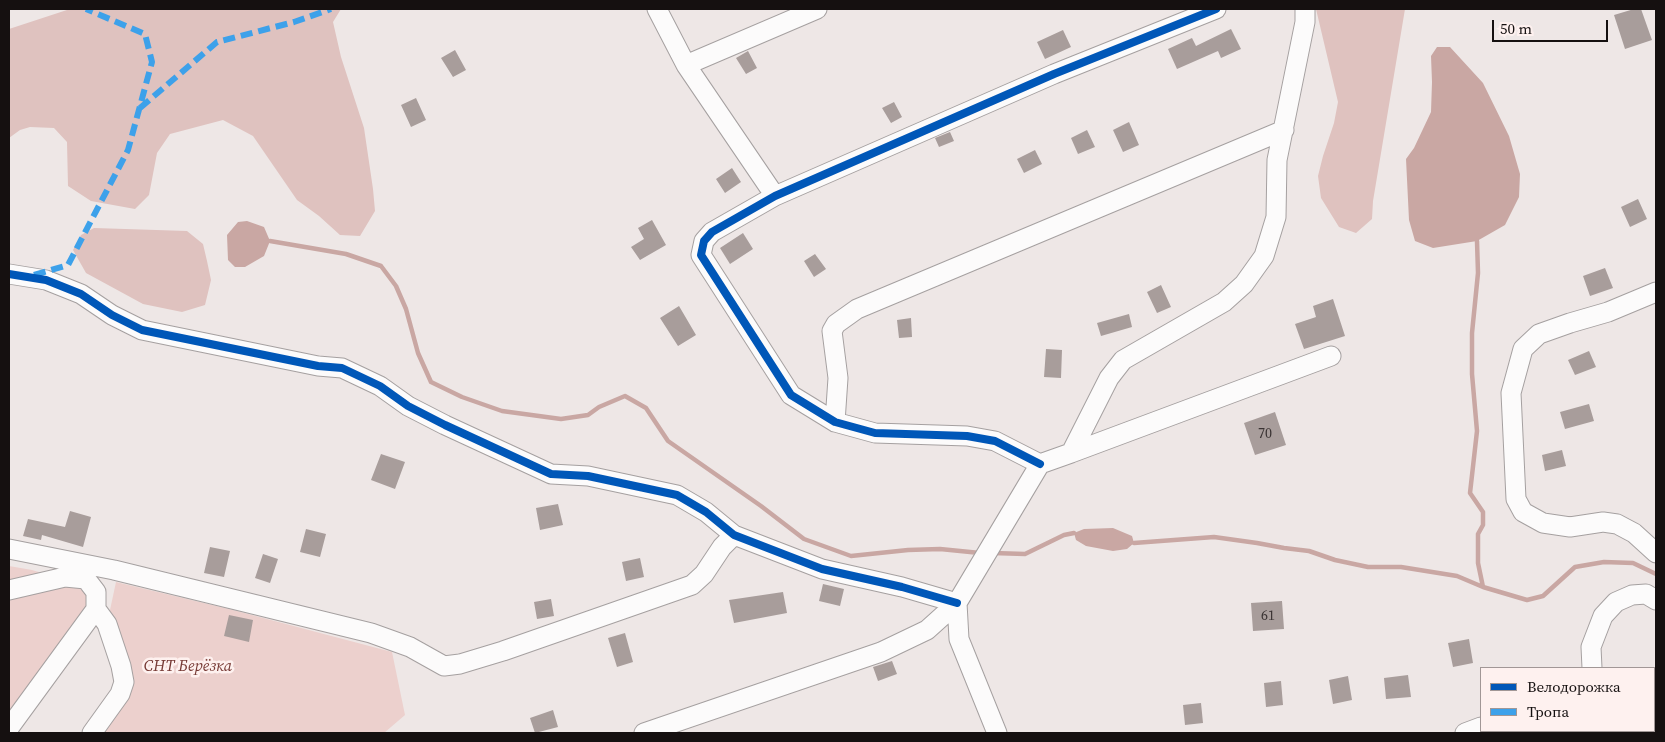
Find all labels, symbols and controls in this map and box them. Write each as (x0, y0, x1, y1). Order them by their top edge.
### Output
scale bar (1495, 10, 1611, 42)
text: 50 m (1500, 18, 1532, 39)
house number: 70 (1258, 426, 1272, 442)
house number: 61 (1261, 608, 1275, 624)
park label: СНТ Берёзка (144, 657, 232, 677)
legend (1480, 667, 1655, 732)
text: Велодорожка (1527, 676, 1621, 697)
text: Тропа (1527, 701, 1569, 722)

